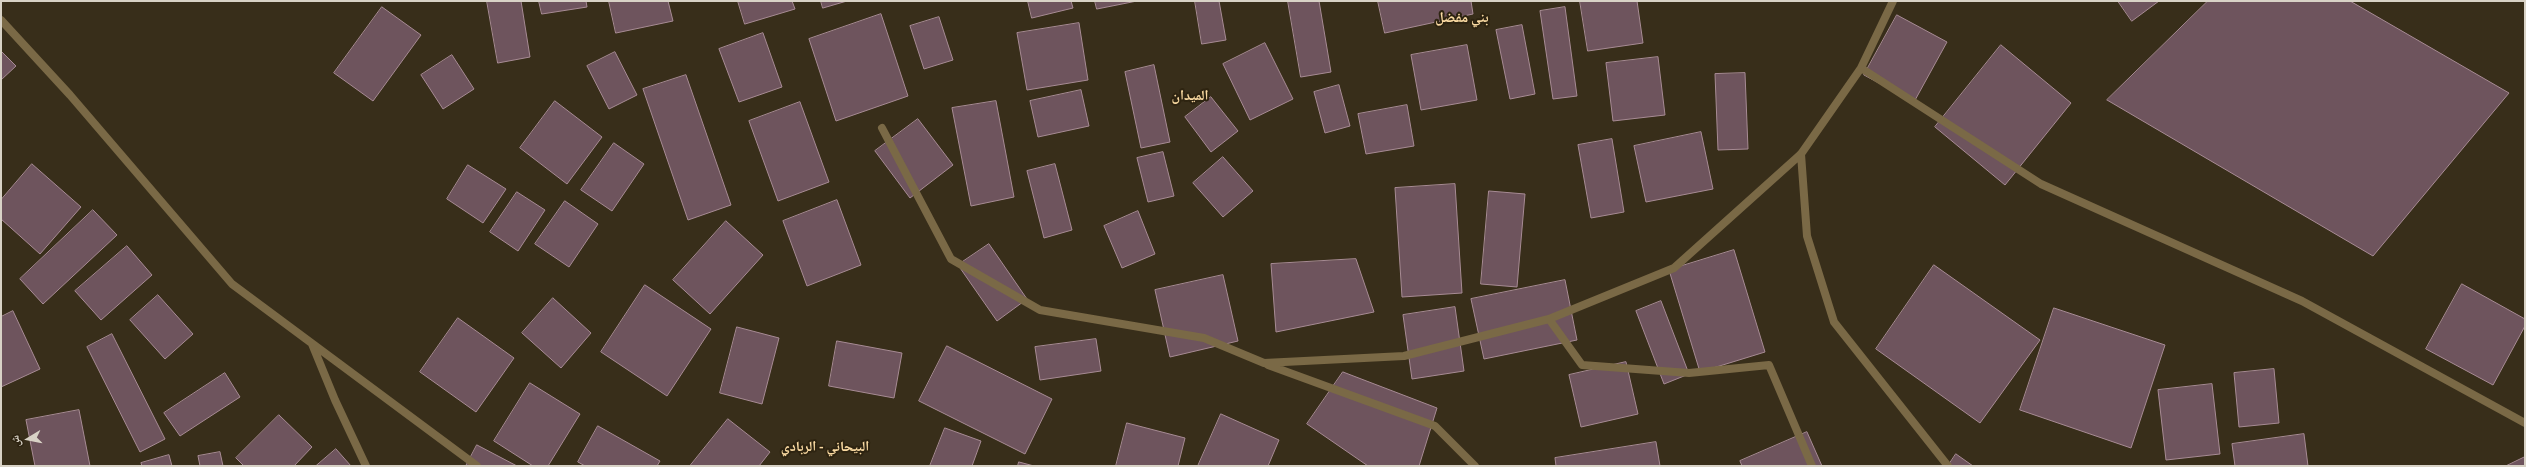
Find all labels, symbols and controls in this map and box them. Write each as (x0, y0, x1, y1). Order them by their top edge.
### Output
district label: بني مفضل (1435, 11, 1489, 27)
district label: الميدان (1171, 89, 1209, 105)
north arrow (8, 419, 48, 459)
text: ش (7, 434, 24, 448)
district label: البيحاني - الربادي (781, 440, 869, 456)

